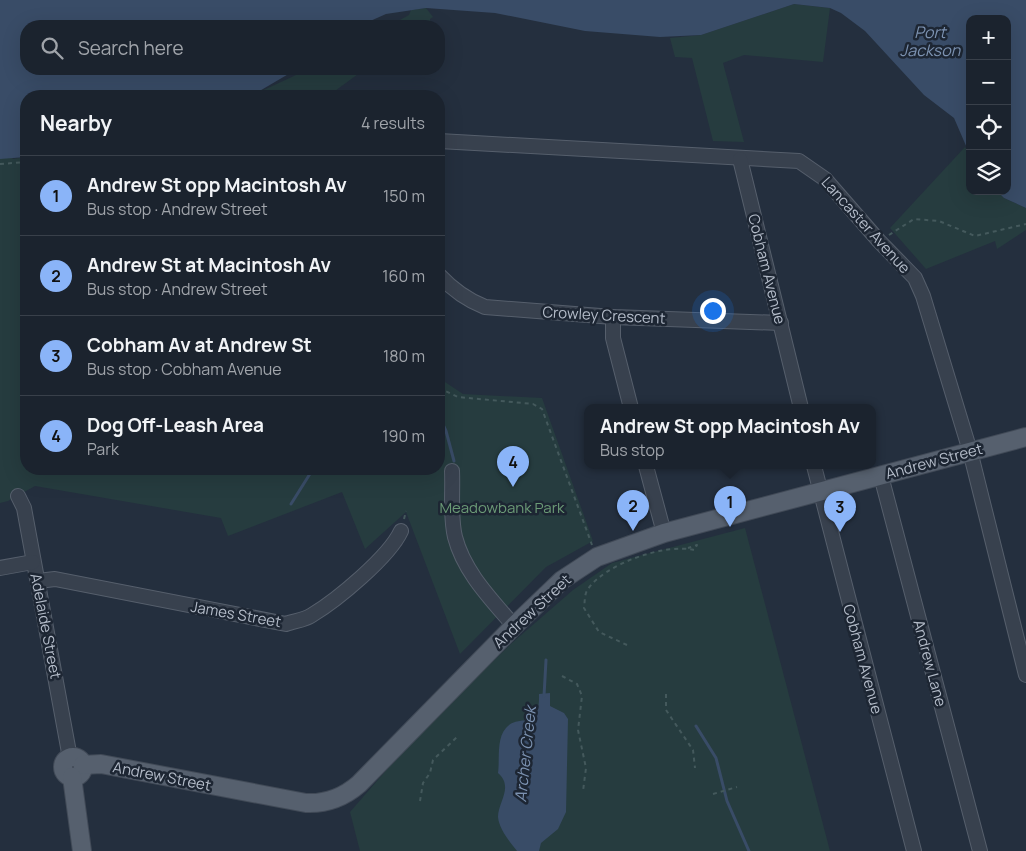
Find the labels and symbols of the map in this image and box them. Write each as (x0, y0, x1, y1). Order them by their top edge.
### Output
water label: Port Jackson (900, 21, 961, 61)
street label: Lancaster Avenue (817, 172, 915, 278)
street label: Cobham Avenue (743, 212, 791, 326)
your location (700, 298, 726, 324)
street label: Crowley Crescent (542, 301, 666, 329)
street label: Andrew Street (883, 438, 985, 484)
pin: 4 (497, 446, 529, 487)
pin: 1 (714, 486, 746, 527)
pin: 2 (617, 490, 649, 531)
pin: 3 (824, 491, 856, 532)
park label: Meadowbank Park (440, 497, 565, 518)
street label: Andrew Street (488, 569, 576, 653)
street label: Adelaide Street (25, 571, 67, 681)
street label: James Street (189, 596, 283, 632)
street label: Cobham Avenue (838, 602, 888, 716)
street label: Andrew Lane (908, 617, 952, 709)
water label: Archer Creek (509, 703, 541, 803)
street label: Andrew Street (111, 756, 213, 796)

